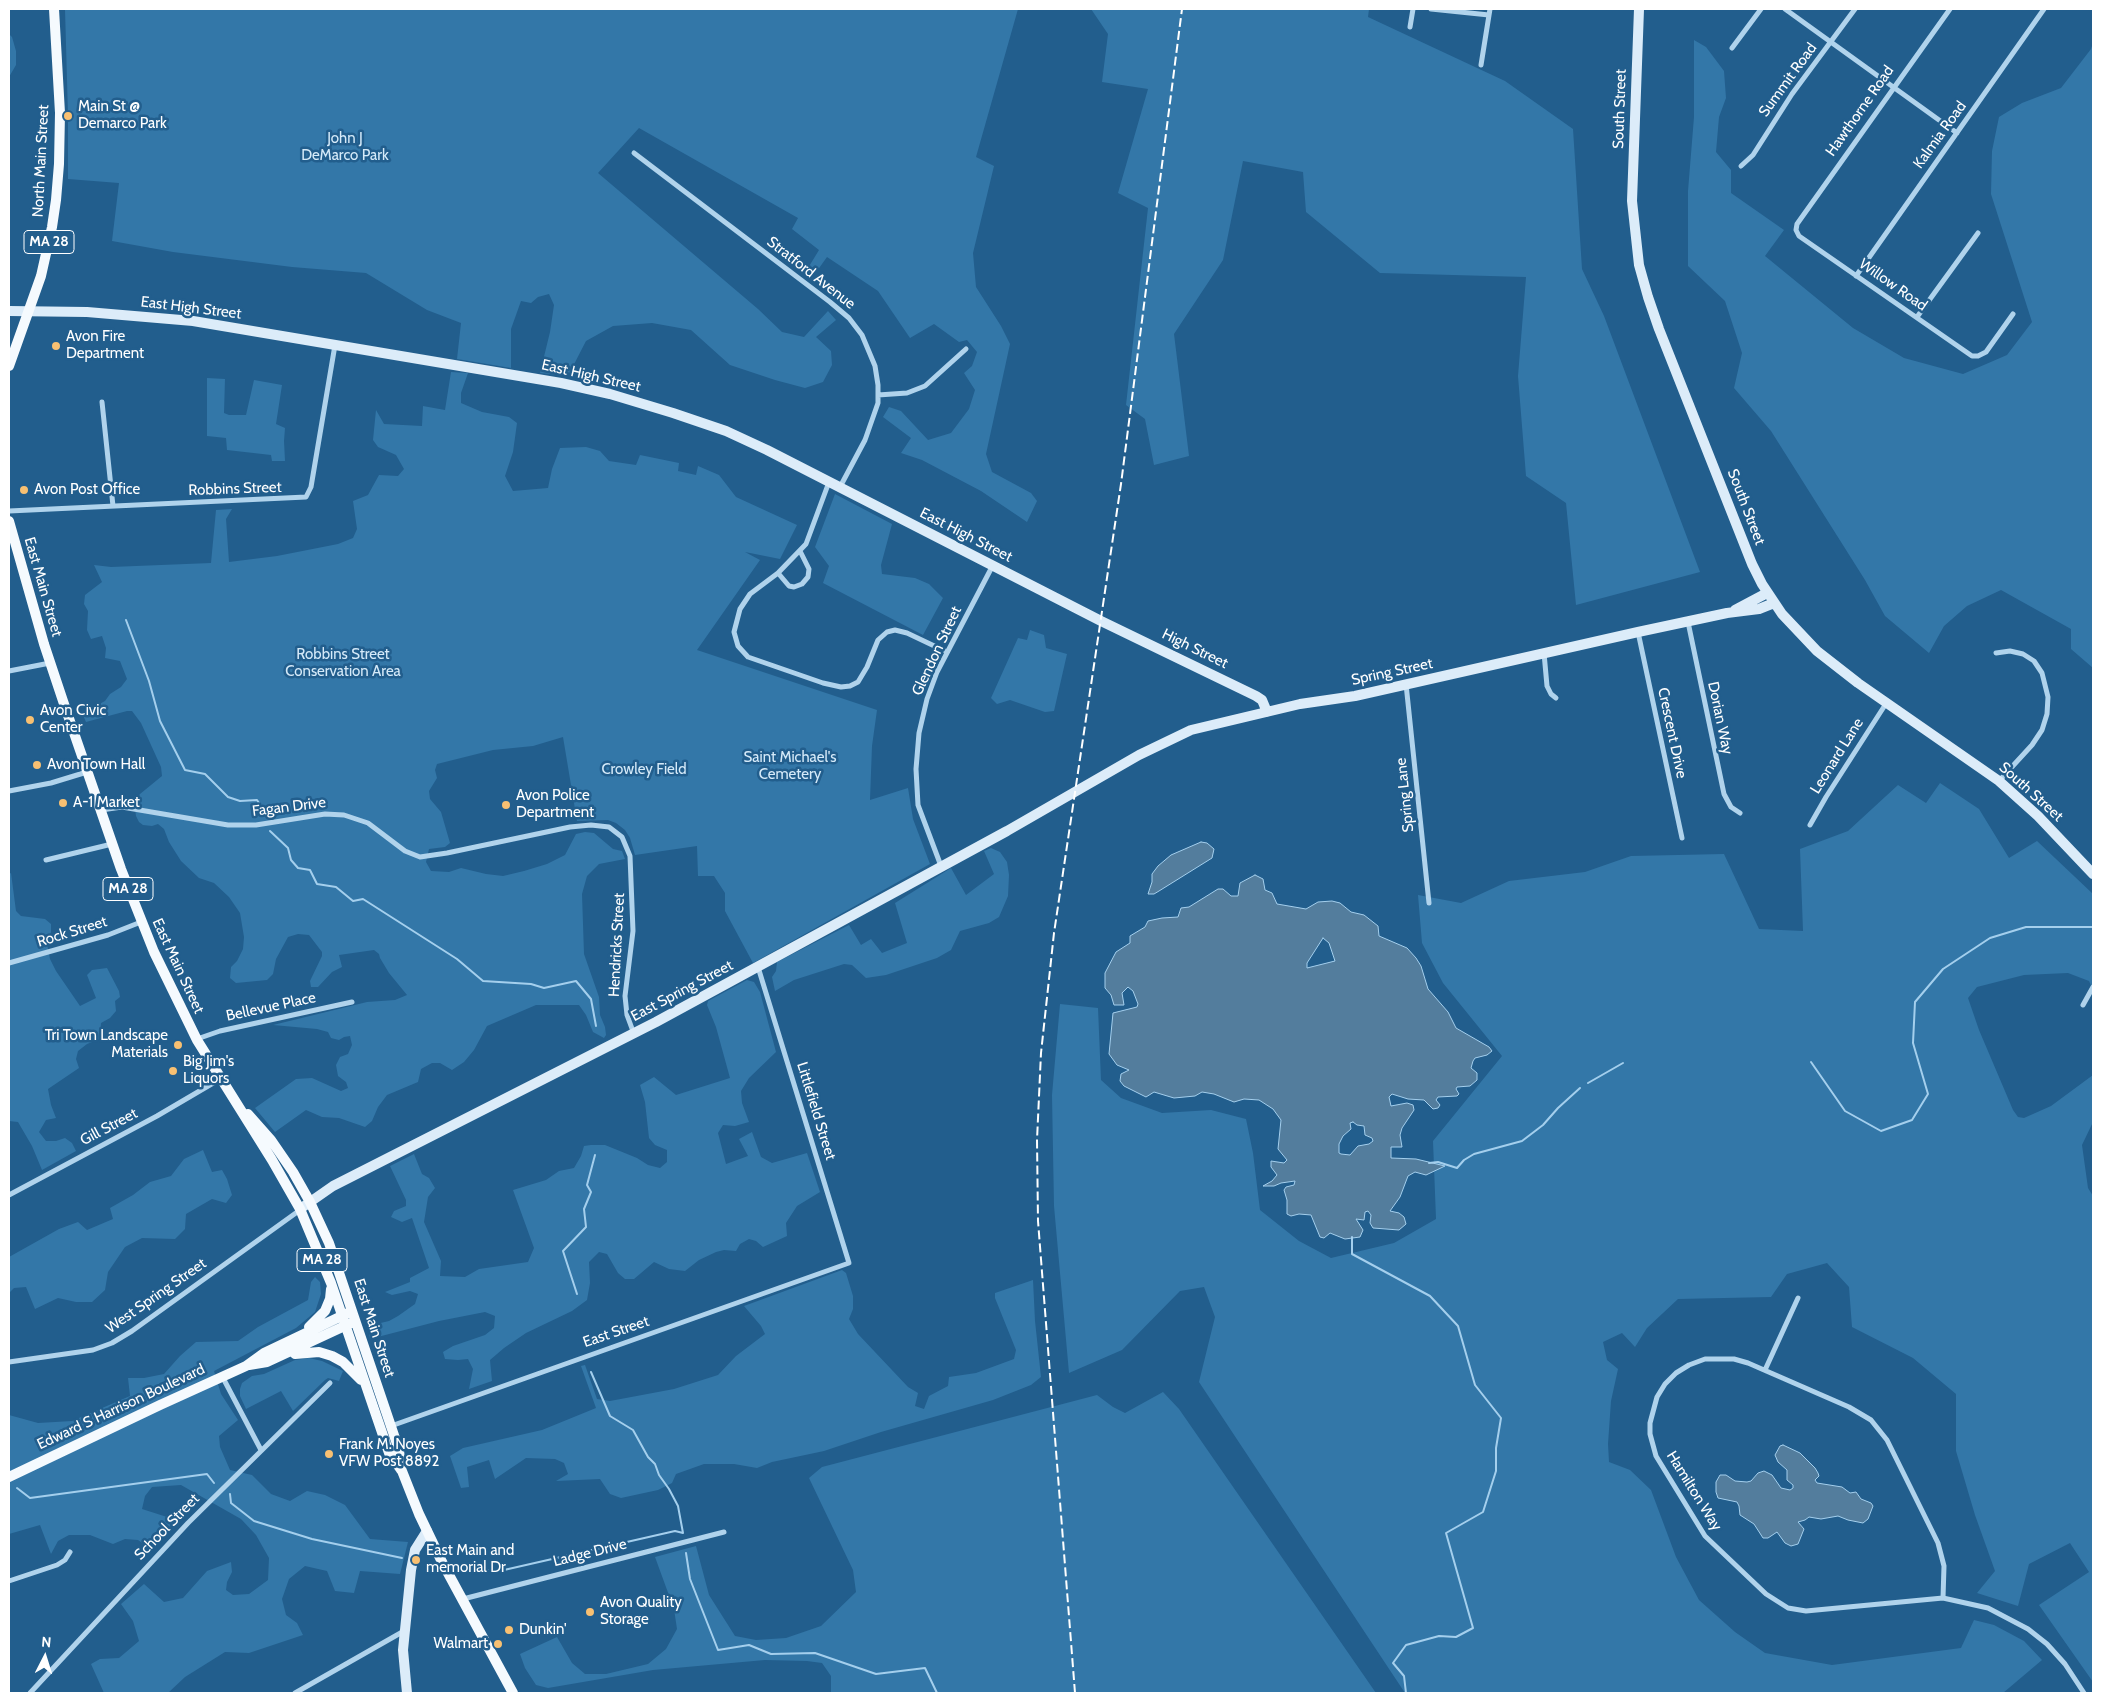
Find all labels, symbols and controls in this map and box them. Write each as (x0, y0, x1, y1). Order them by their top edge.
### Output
street label: Summit Road (1755, 40, 1821, 120)
street label: Hawthorne Road (1822, 62, 1898, 160)
street label: South Street (1610, 69, 1630, 149)
place label: Main St @ Demarco Park (78, 98, 167, 133)
street label: Kalmia Road (1910, 98, 1970, 172)
street label: North Main Street (29, 104, 53, 218)
marker: Main St @ Demarco Park (62, 110, 74, 122)
park label: John J DeMarco Park (301, 130, 389, 165)
road number: MA 28 (24, 230, 74, 253)
street label: Stratford Avenue (763, 233, 859, 313)
street label: Willow Road (1855, 255, 1931, 315)
street label: East High Street (140, 293, 242, 323)
place label: Avon Fire Department (66, 328, 144, 363)
marker: Avon Fire Department (50, 340, 62, 352)
street label: East High Street (540, 356, 642, 396)
street label: South Street (1723, 466, 1769, 548)
street label: Robbins Street (188, 478, 282, 500)
place label: Avon Post Office (34, 481, 140, 499)
marker: Avon Post Office (18, 484, 30, 496)
street label: East High Street (917, 504, 1015, 566)
street label: East Main Street (20, 535, 66, 639)
street label: Glendon Street (908, 604, 966, 698)
street label: High Street (1159, 625, 1231, 673)
park label: Robbins Street Conservation Area (285, 646, 401, 681)
street label: Spring Street (1350, 655, 1434, 689)
street label: Dorian Way (1704, 680, 1736, 756)
street label: Crescent Drive (1654, 686, 1690, 780)
place label: Avon Civic Center (40, 702, 106, 737)
marker: Avon Civic Center (24, 714, 36, 726)
street label: Leonard Lane (1807, 715, 1867, 797)
park label: Saint Michael's Cemetery (744, 749, 836, 784)
place label: Avon Town Hall (47, 756, 145, 774)
street label: Spring Lane (1392, 757, 1418, 833)
marker: Avon Town Hall (31, 759, 43, 771)
street label: South Street (1995, 759, 2067, 825)
park label: Crowley Field (601, 761, 687, 779)
place label: Avon Police Department (516, 787, 594, 822)
place label: A-1 Market (73, 794, 140, 812)
street label: Fagan Drive (251, 794, 327, 820)
marker: A-1 Market (57, 797, 69, 809)
marker: Avon Police Department (500, 799, 512, 811)
road number: MA 28 (103, 878, 153, 901)
street label: Hendricks Street (605, 892, 629, 998)
street label: Rock Street (35, 913, 109, 951)
street label: East Main Street (148, 916, 208, 1016)
street label: East Spring Street (628, 957, 736, 1025)
street label: Bellevue Place (225, 989, 317, 1025)
place label: Tri Town Landscape Materials (45, 1027, 168, 1062)
marker: Tri Town Landscape Materials (172, 1039, 184, 1051)
place label: Big Jim's Liquors (183, 1053, 234, 1088)
street label: Littlefield Street (793, 1060, 839, 1162)
marker: Big Jim's Liquors (167, 1065, 179, 1077)
street label: Gill Street (77, 1104, 141, 1150)
road number: MA 28 (297, 1248, 347, 1272)
street label: West Spring Street (102, 1255, 210, 1337)
street label: East Main Street (350, 1276, 398, 1380)
street label: East Street (581, 1312, 651, 1352)
street label: Edward S Harrison Boulevard (34, 1360, 208, 1454)
place label: Frank M. Noyes VFW Post 8892 (339, 1436, 439, 1471)
marker: Frank M. Noyes VFW Post 8892 (323, 1448, 335, 1460)
street label: Hamilton Way (1662, 1448, 1726, 1534)
street label: School Street (131, 1490, 203, 1564)
street label: Ladge Drive (551, 1535, 629, 1571)
place label: East Main and memorial Dr (426, 1542, 514, 1577)
marker: East Main and memorial Dr (410, 1554, 422, 1566)
place label: Avon Quality Storage (600, 1594, 682, 1629)
marker: Avon Quality Storage (584, 1606, 596, 1618)
place label: Dunkin' (519, 1621, 567, 1639)
marker: Dunkin' (503, 1624, 515, 1636)
north arrow (20, 1632, 70, 1682)
text: N (41, 1633, 52, 1651)
place label: Walmart (434, 1635, 488, 1653)
marker: Walmart (492, 1638, 504, 1650)

